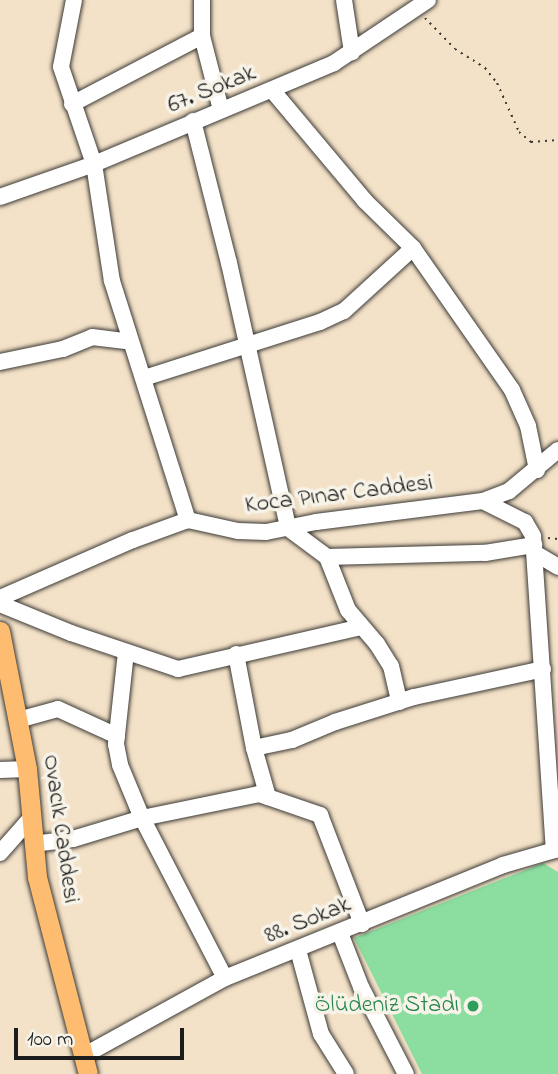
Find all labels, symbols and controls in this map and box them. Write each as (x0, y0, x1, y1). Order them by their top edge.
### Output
street label: 67. Sokak (164, 59, 260, 121)
street label: Koca Pınar Caddesi (243, 469, 435, 521)
street label: Ovacık Caddesi (35, 753, 85, 905)
street label: 88. Sokak (261, 891, 355, 951)
place label: Ölüdeniz Stadı (315, 992, 459, 1020)
marker: Ölüdeniz Stadı (465, 998, 481, 1014)
scale bar (18, 1014, 187, 1058)
text: 100 m (27, 1025, 73, 1055)

